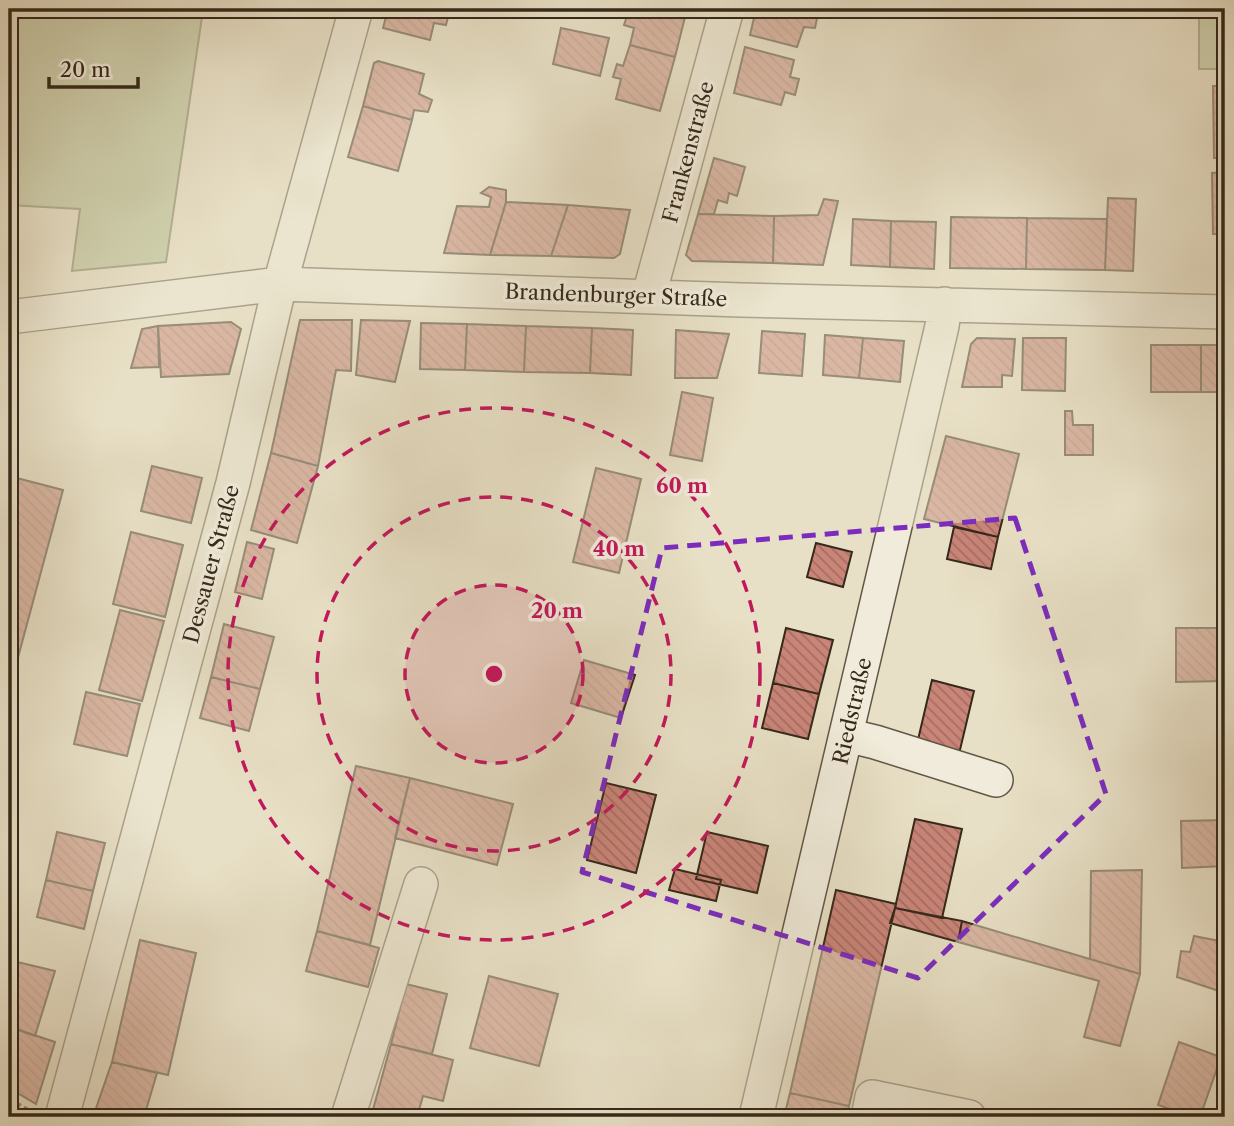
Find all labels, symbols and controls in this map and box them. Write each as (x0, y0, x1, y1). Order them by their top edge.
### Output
scale bar (49, 46, 138, 90)
text: 20 m (60, 57, 111, 82)
street label: Frankenstraße (657, 79, 719, 225)
street label: Brandenburger Straße (504, 279, 728, 311)
text: 60 m (656, 473, 708, 498)
street label: Dessauer Straße (178, 482, 244, 646)
text: 40 m (593, 536, 645, 561)
text: 20 m (531, 598, 583, 623)
street label: Riedstraße (828, 655, 876, 767)
centre of rings (482, 662, 506, 686)

